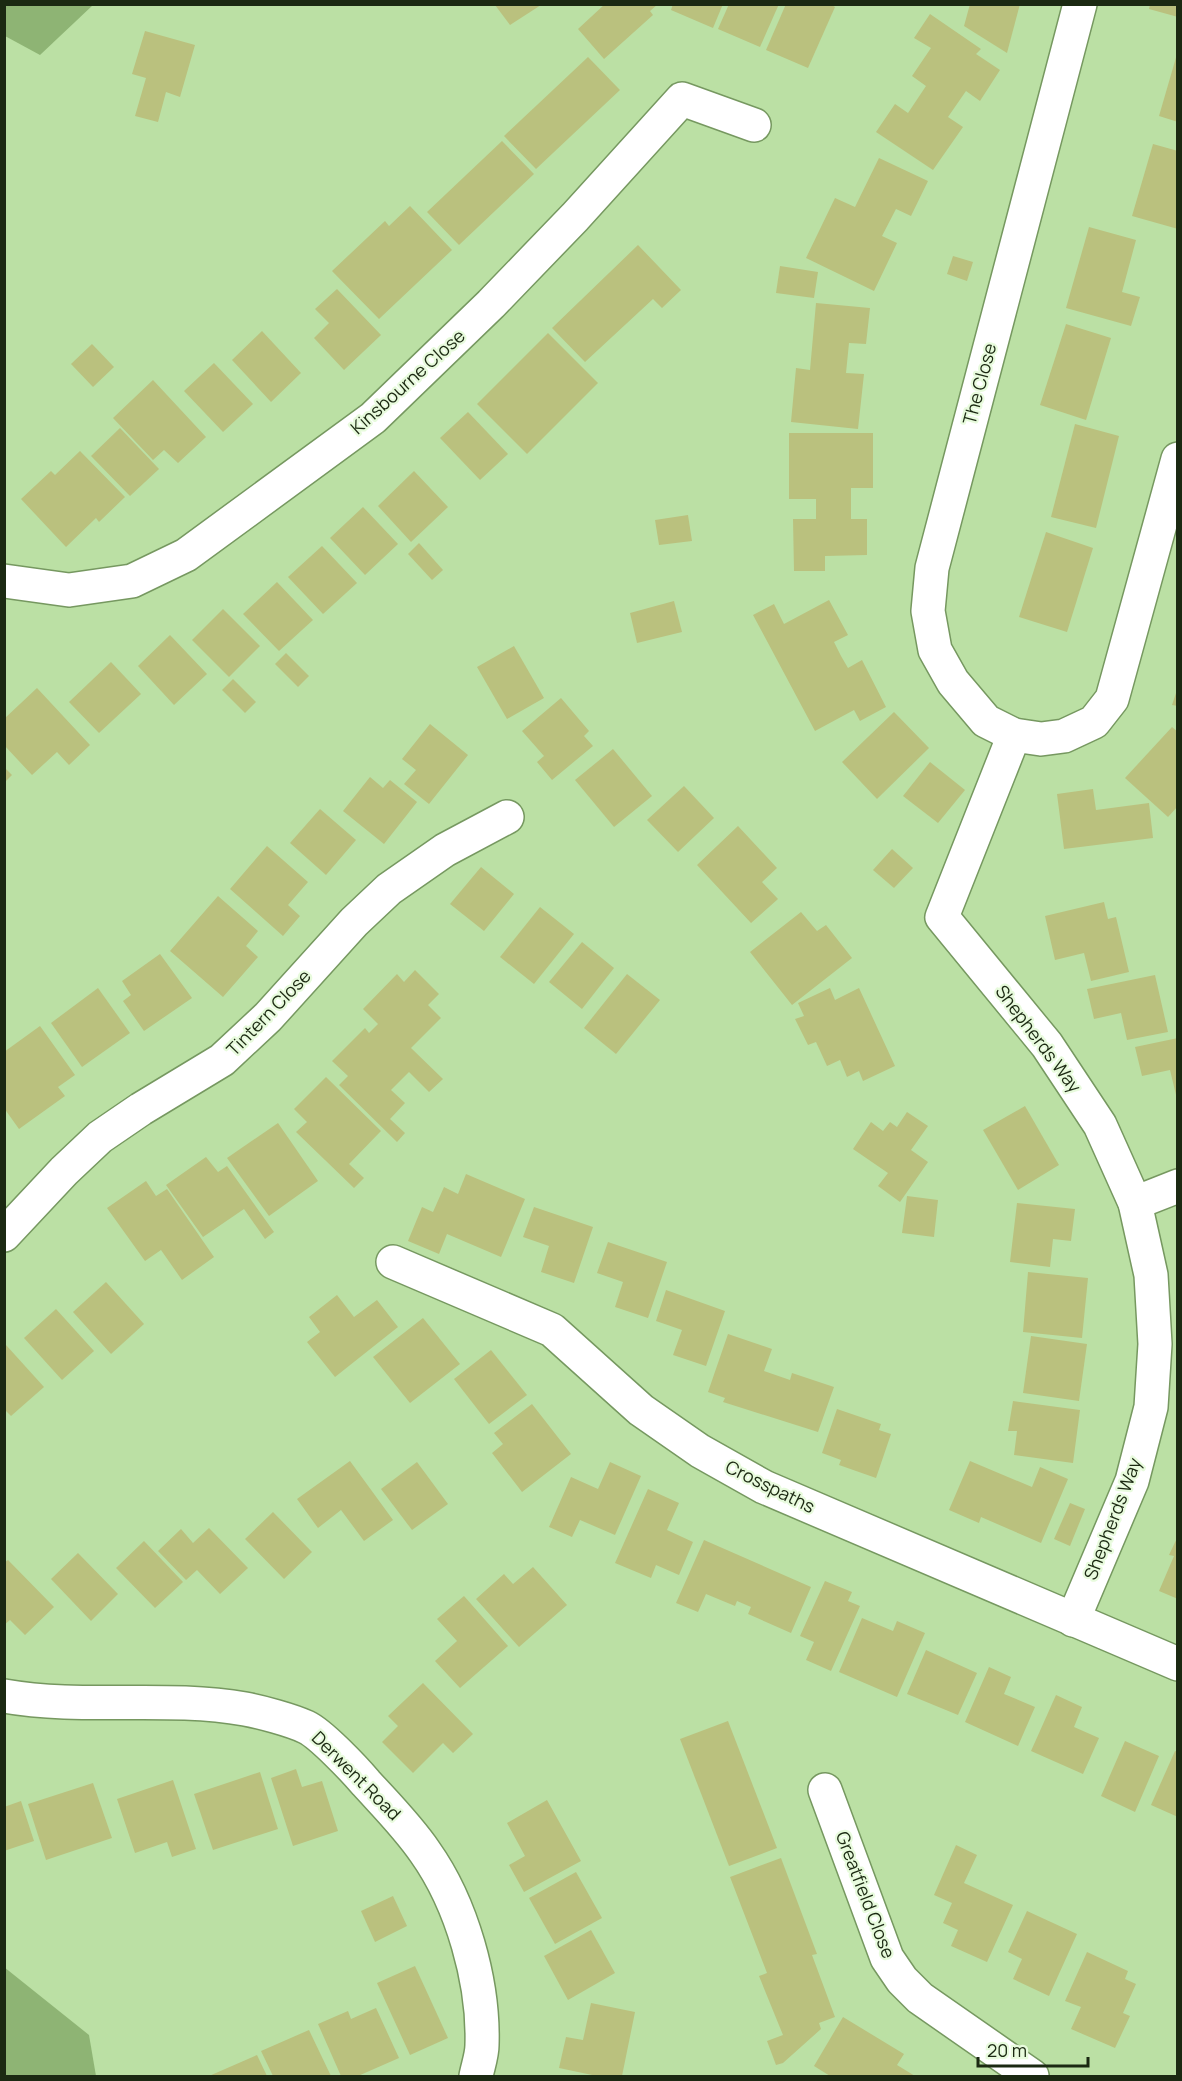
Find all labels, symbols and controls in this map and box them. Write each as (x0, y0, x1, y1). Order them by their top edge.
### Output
street label: Kinsbourne Close (345, 324, 470, 439)
street label: The Close (957, 340, 1001, 427)
street label: Tintern Close (221, 964, 316, 1061)
street label: Shepherds Way (990, 980, 1087, 1098)
street label: Crosspaths (722, 1454, 819, 1518)
street label: Shepherds Way (1078, 1454, 1147, 1583)
street label: Derwent Road (307, 1725, 407, 1825)
street label: Greatfield Close (831, 1828, 901, 1961)
scale bar (978, 2030, 1088, 2068)
text: 20 m (987, 2038, 1027, 2062)

